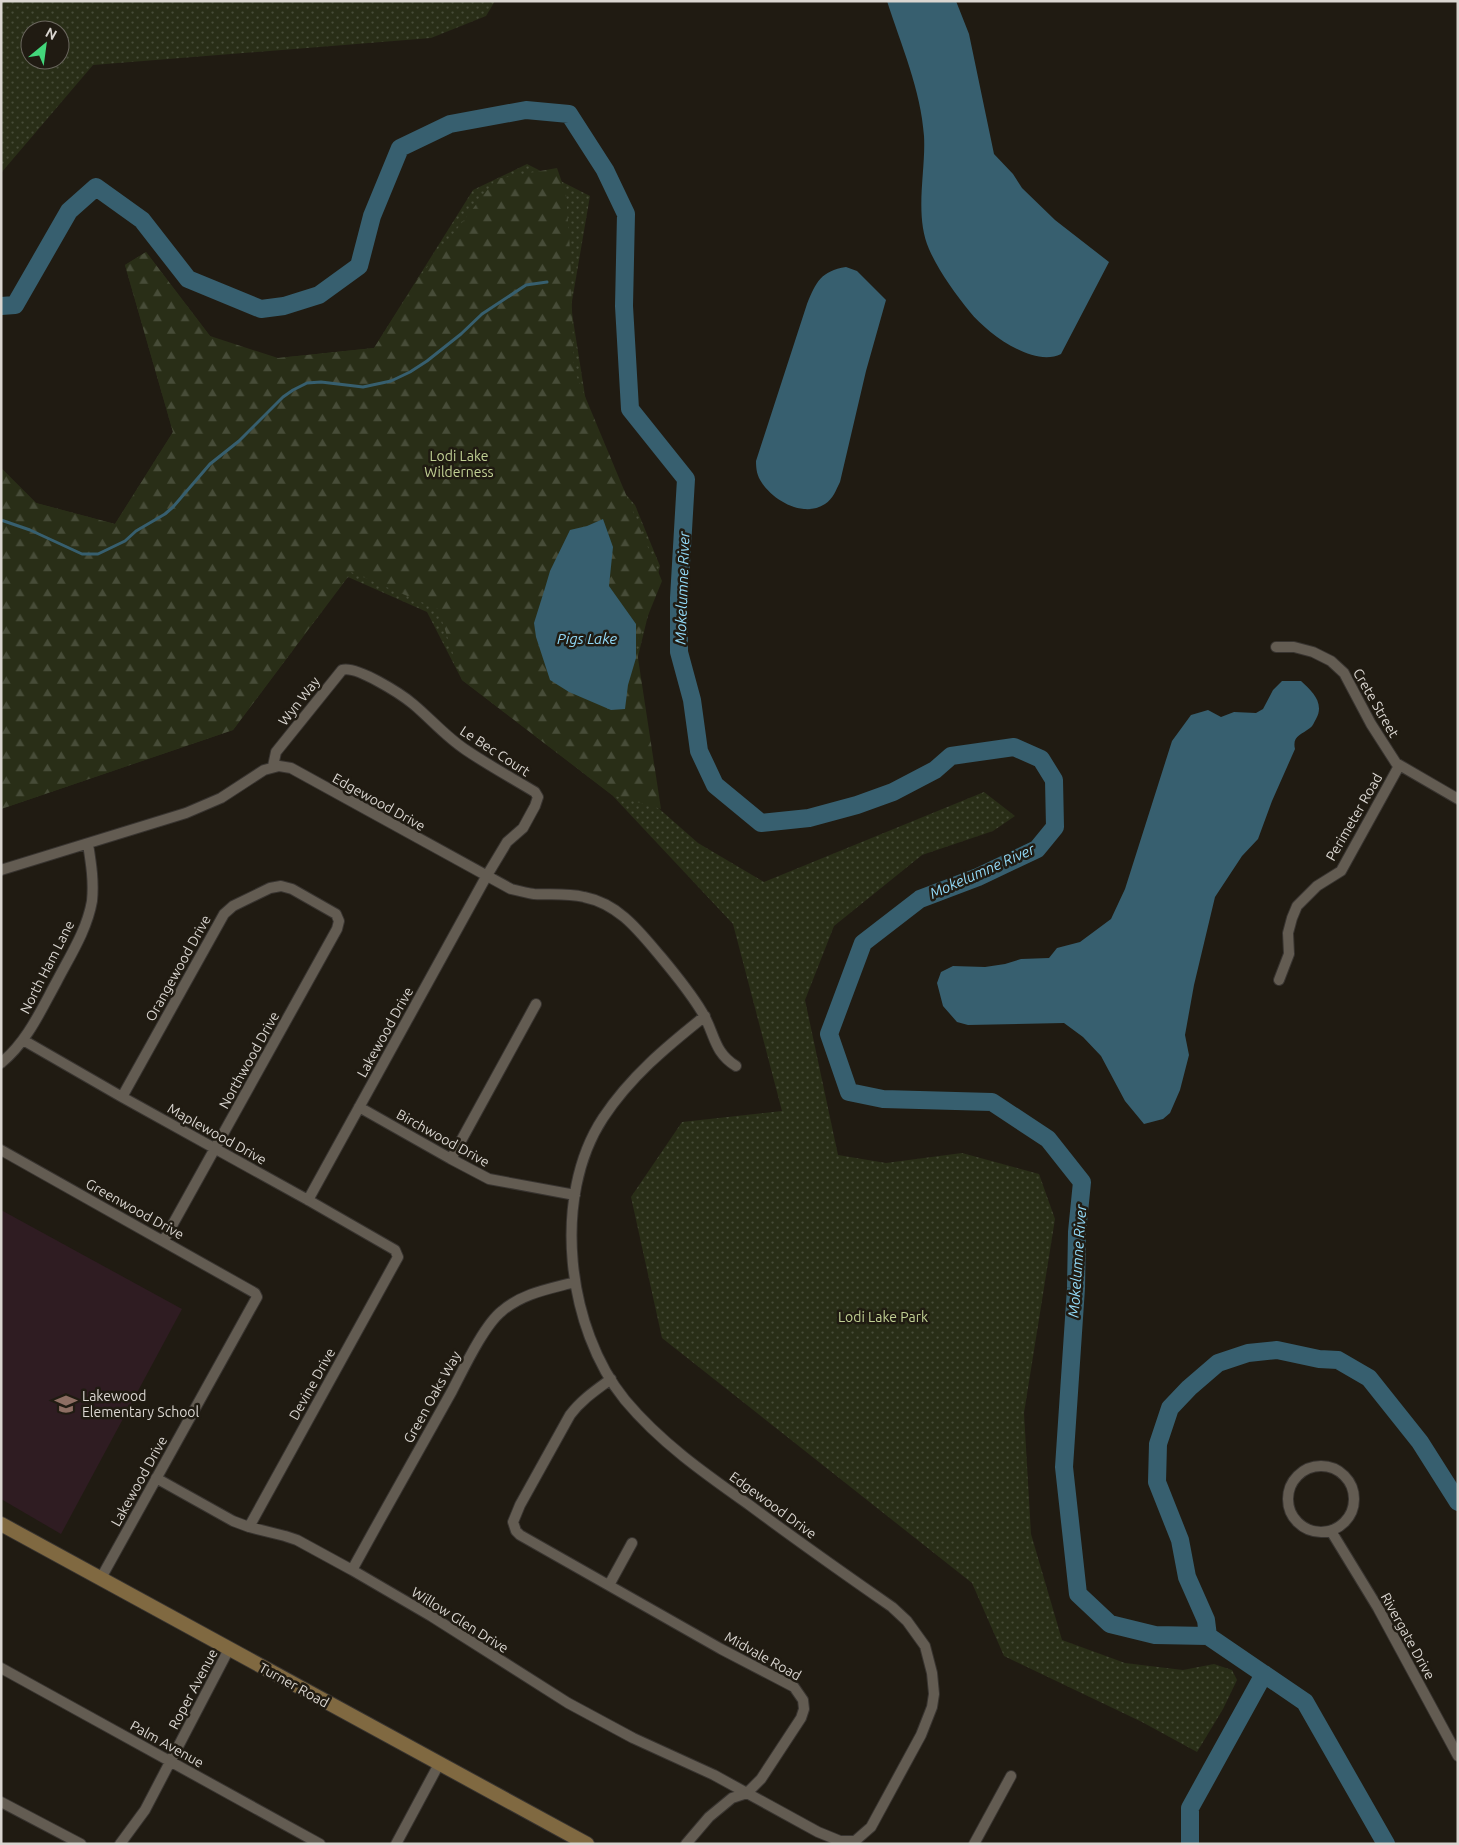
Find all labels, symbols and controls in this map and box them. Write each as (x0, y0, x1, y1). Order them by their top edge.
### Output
north arrow (20, 20, 70, 70)
text: N (43, 24, 60, 43)
park label: Lodi Lake Wilderness (424, 448, 494, 480)
water label: Mokelumne River (672, 530, 693, 645)
water label: Pigs Lake (557, 630, 618, 647)
street label: Crete Street (1350, 666, 1402, 741)
street label: Wyn Way (275, 673, 323, 729)
street label: Le Bec Court (457, 723, 533, 780)
street label: Edgewood Drive (330, 770, 428, 834)
street label: Perimeter Road (1322, 770, 1386, 864)
water label: Mokelumne River (927, 840, 1038, 902)
street label: Orangewood Drive (142, 912, 214, 1024)
street label: North Ham Lane (17, 918, 77, 1016)
street label: Lakewood Drive (354, 984, 416, 1080)
street label: Northwood Drive (216, 1009, 282, 1111)
street label: Maplewood Drive (165, 1100, 269, 1168)
street label: Birchwood Drive (394, 1106, 492, 1170)
street label: Greenwood Drive (83, 1175, 187, 1243)
water label: Mokelumne River (1065, 1203, 1090, 1318)
park label: Lodi Lake Park (838, 1309, 928, 1325)
street label: Devine Drive (286, 1345, 338, 1423)
street label: Green Oaks Way (400, 1348, 464, 1446)
place label: Lakewood Elementary School (82, 1388, 200, 1420)
school or university icon: Lakewood Elementary School (53, 1391, 79, 1417)
street label: Lakewood Drive (108, 1433, 170, 1529)
street label: Edgewood Drive (726, 1468, 820, 1542)
street label: Willow Glen Drive (409, 1584, 511, 1656)
street label: Rivergate Drive (1378, 1590, 1438, 1682)
street label: Midvale Road (722, 1628, 804, 1684)
street label: Roper Avenue (165, 1646, 221, 1732)
street label: Turner Road (256, 1659, 332, 1711)
street label: Palm Avenue (127, 1717, 207, 1771)

